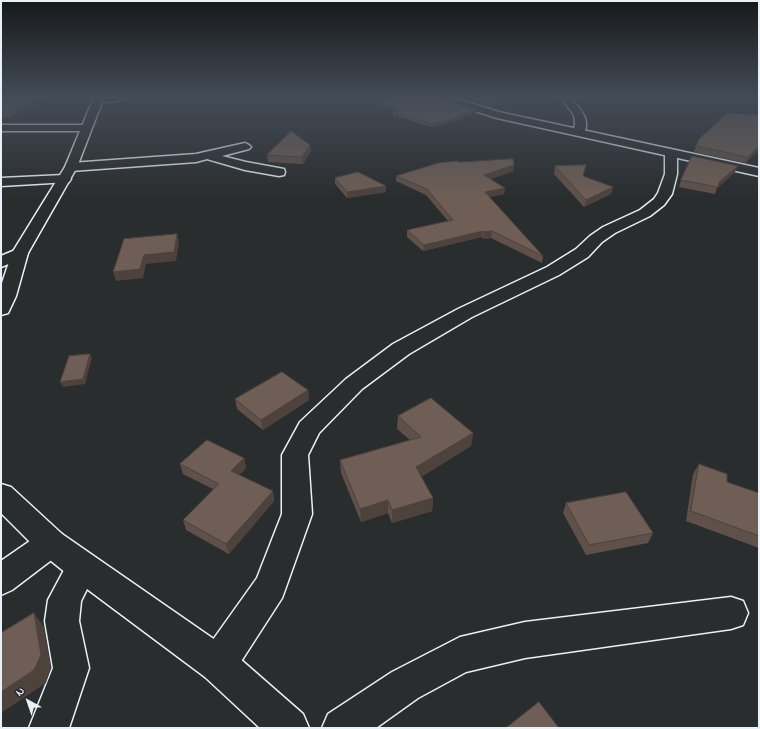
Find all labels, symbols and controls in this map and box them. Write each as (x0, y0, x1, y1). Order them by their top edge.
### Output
north arrow (8, 681, 48, 721)
text: N (12, 683, 28, 700)

